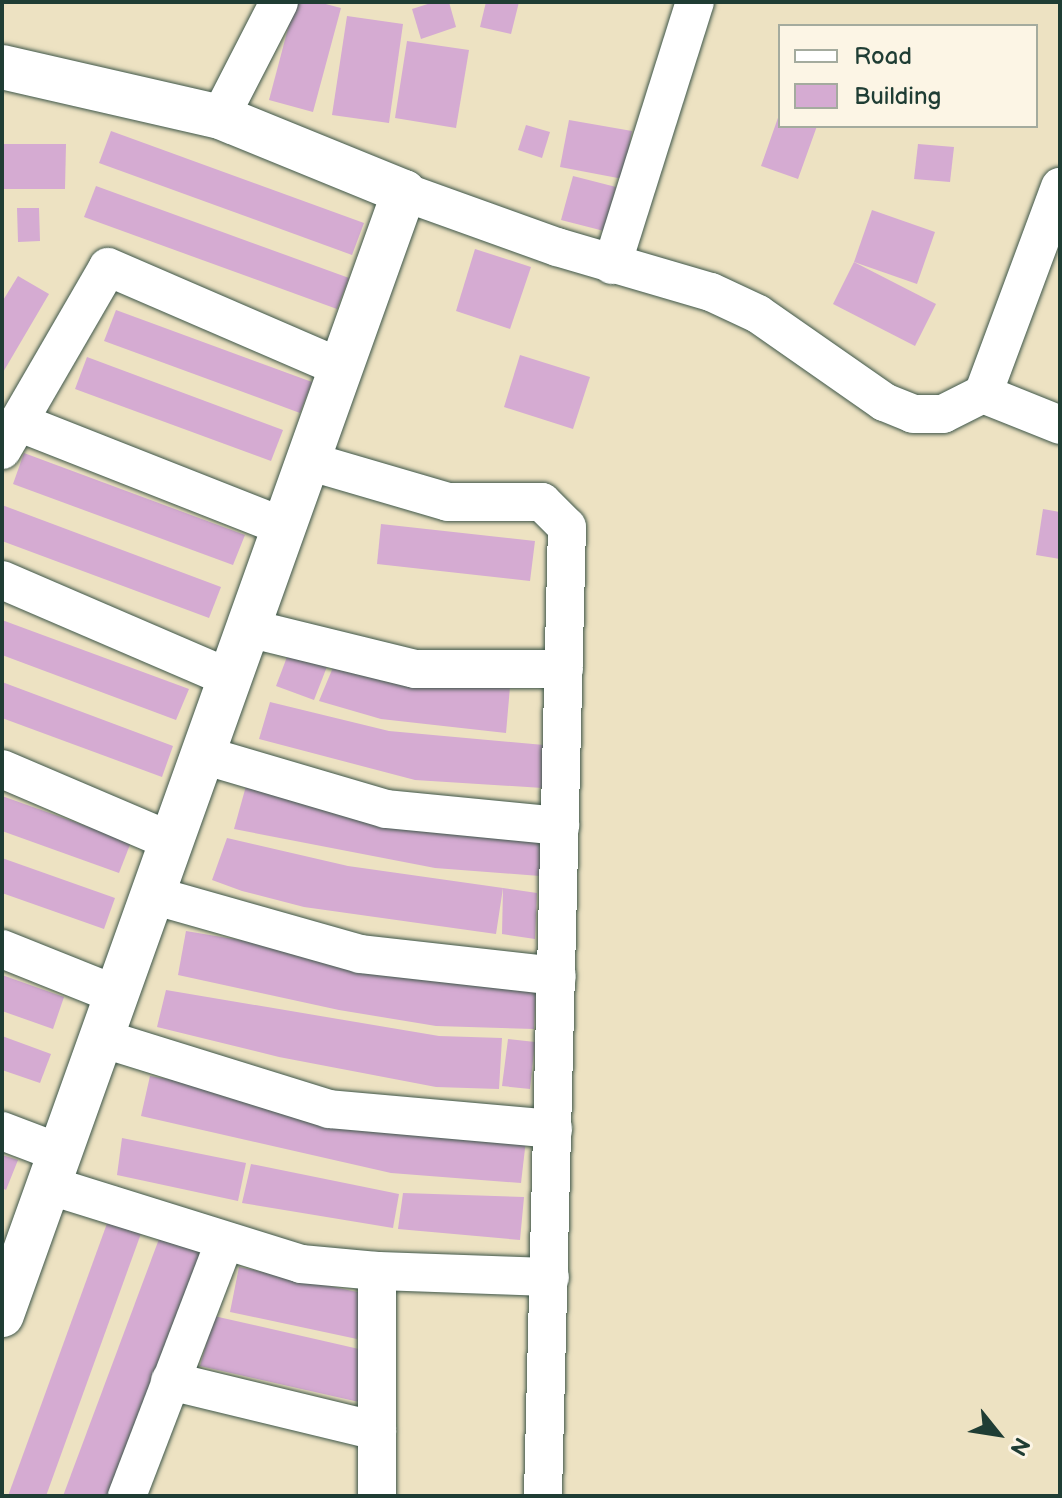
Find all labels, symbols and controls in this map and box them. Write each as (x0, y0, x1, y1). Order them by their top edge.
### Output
legend (778, 24, 1038, 128)
text: Road (854, 42, 912, 71)
text: Building (854, 82, 941, 111)
north arrow (958, 1394, 1038, 1474)
text: N (1003, 1432, 1035, 1460)

